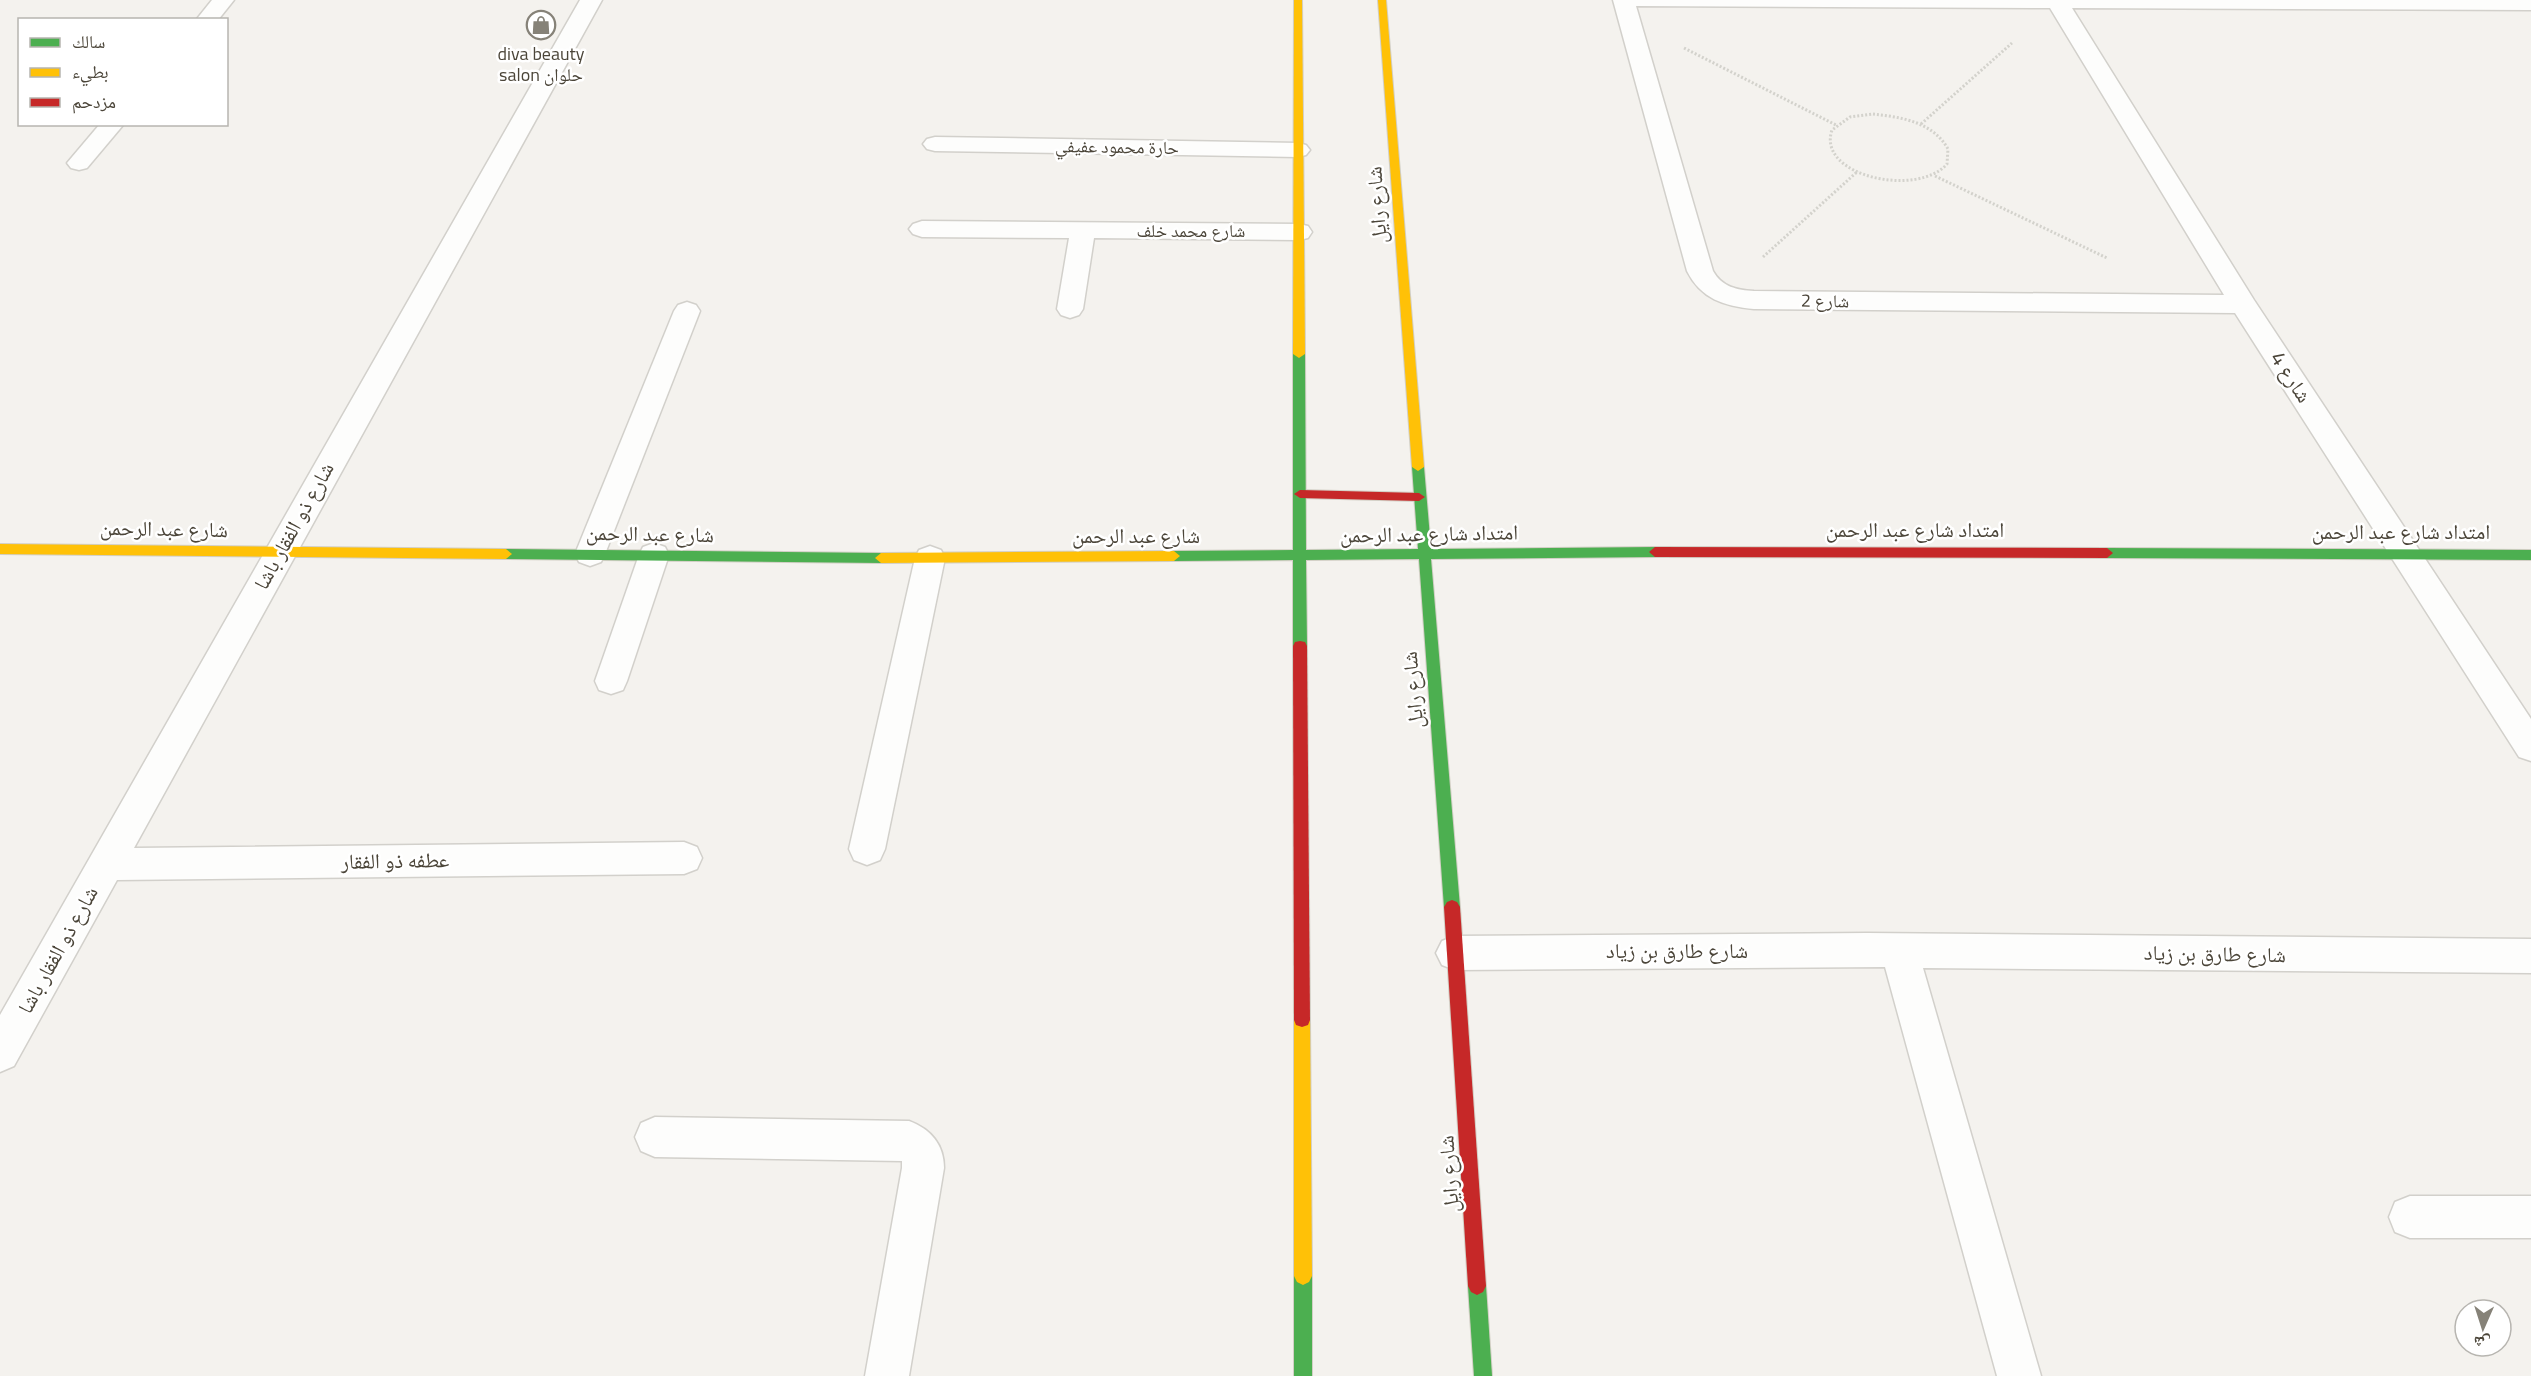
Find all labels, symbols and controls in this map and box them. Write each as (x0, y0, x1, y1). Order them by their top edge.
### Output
shop icon: diva beauty salon حلوان (525, 9, 557, 41)
legend (18, 18, 228, 126)
text: سالك (72, 28, 105, 55)
place label: diva beauty salon حلوان (497, 40, 585, 88)
text: بطيء (72, 58, 109, 87)
text: مزدحم (72, 88, 116, 115)
street label: حارة محمود عفيفي (1055, 132, 1179, 163)
street label: شارع رايل (1357, 165, 1395, 245)
street label: شارع محمد خلف (1137, 217, 1245, 244)
street label: شارع 2 (1801, 287, 1849, 314)
street label: شارع 4 (2263, 344, 2321, 409)
street label: شارع ذو الفقار باشا (245, 456, 341, 595)
street label: شارع عبد الرحمن (100, 511, 228, 545)
street label: امتداد شارع عبد الرحمن (1826, 513, 2004, 545)
street label: امتداد شارع عبد الرحمن (1339, 515, 1518, 551)
street label: امتداد شارع عبد الرحمن (2312, 515, 2490, 547)
street label: شارع عبد الرحمن (586, 516, 714, 550)
street label: شارع عبد الرحمن (1072, 519, 1200, 551)
street label: شارع رايل (1393, 650, 1431, 730)
street label: عطفه ذو الفقار (340, 843, 450, 877)
street label: شارع ذو الفقار باشا (9, 880, 105, 1019)
street label: شارع طارق بن زياد (1606, 934, 1748, 966)
street label: شارع طارق بن زياد (2144, 936, 2286, 970)
street label: شارع رايل (1429, 1134, 1467, 1214)
north arrow (2453, 1298, 2513, 1358)
text: ش (2473, 1331, 2491, 1355)

